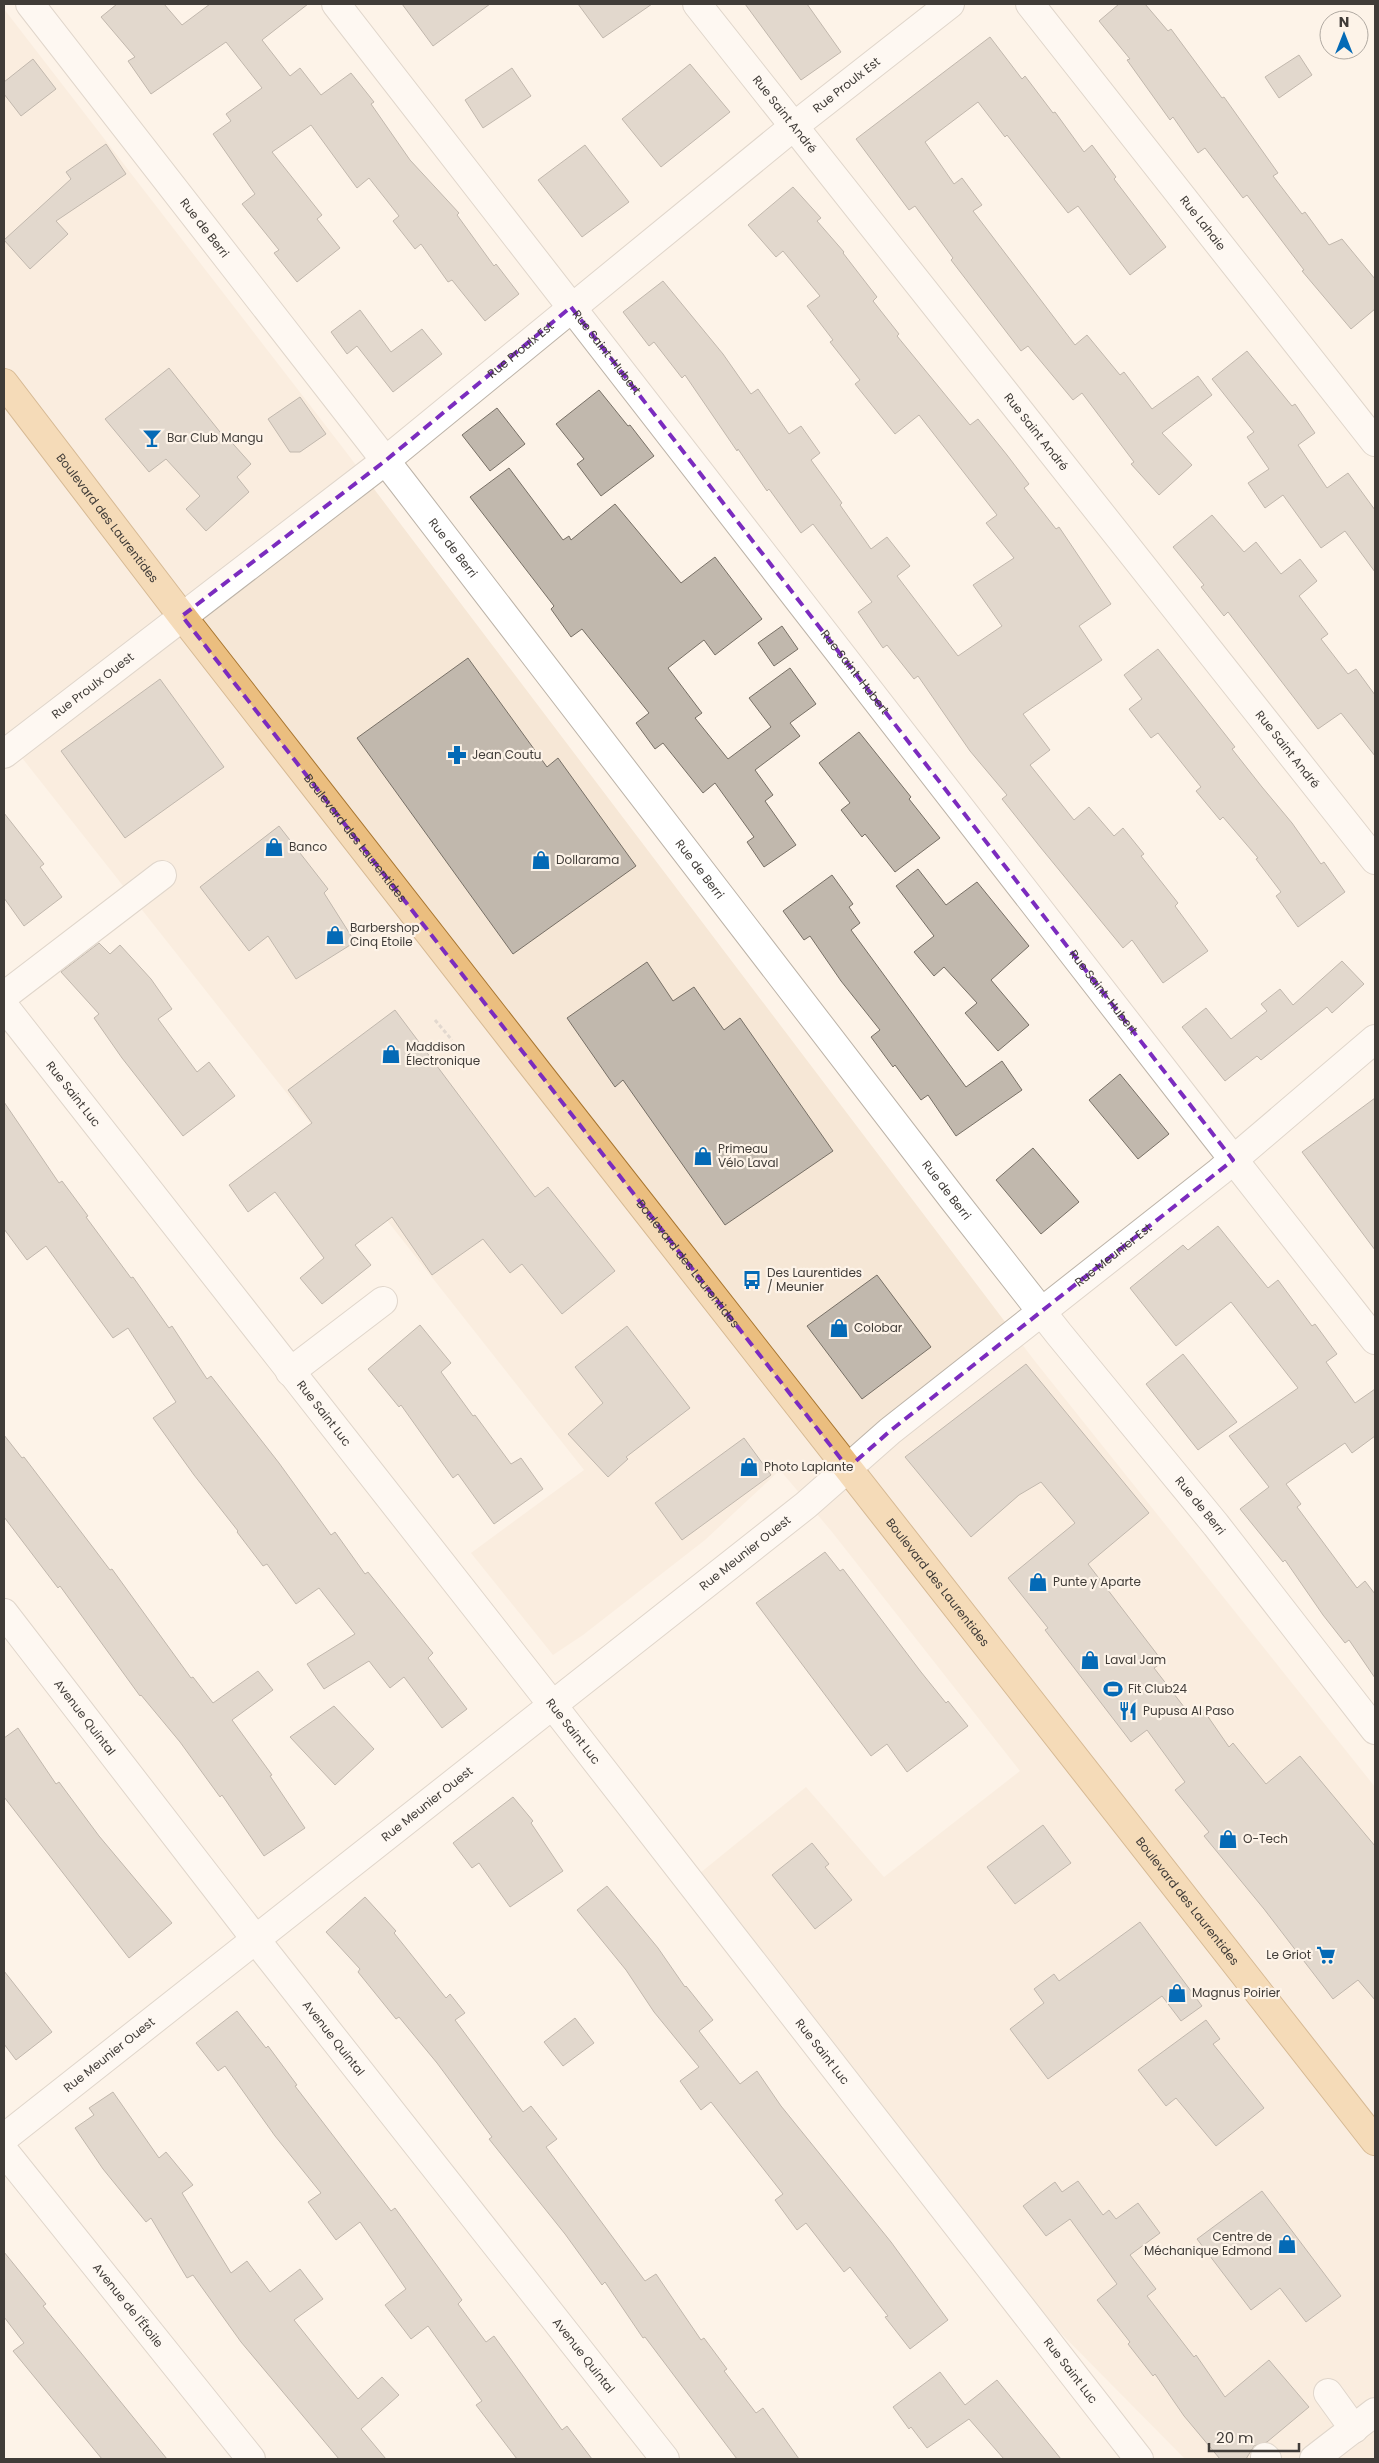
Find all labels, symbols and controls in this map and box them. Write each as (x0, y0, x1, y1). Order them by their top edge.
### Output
north arrow (1319, 10, 1369, 60)
text: N (1339, 12, 1349, 32)
street label: Rue Proulx Est (809, 53, 883, 116)
street label: Rue Saint André (749, 72, 821, 157)
street label: Rue Lahaie (1176, 192, 1230, 254)
street label: Rue de Berri (176, 195, 233, 261)
street label: Rue Saint-Hubert (569, 306, 645, 398)
street label: Rue Proulx Est (484, 317, 557, 382)
street label: Rue Saint André (1000, 389, 1073, 474)
bar icon: Bar Club Mangu (141, 427, 163, 449)
place label: Bar Club Mangu (167, 429, 263, 446)
street label: Boulevard des Laurentides (53, 450, 163, 586)
street label: Rue de Berri (425, 514, 482, 581)
street label: Rue Saint-Hubert (817, 626, 893, 718)
street label: Rue Proulx Ouest (48, 648, 137, 722)
street label: Rue Saint André (1252, 707, 1324, 792)
pharmacy icon: Jean Coutu (446, 744, 468, 766)
place label: Jean Coutu (472, 746, 541, 763)
street label: Boulevard des Laurentides (300, 770, 411, 906)
street label: Rue de Berri (672, 835, 728, 902)
shop icon: Banco (263, 836, 285, 858)
place label: Banco (289, 838, 327, 855)
shop icon: Dollarama (530, 849, 552, 871)
place label: Dollarama (556, 851, 619, 868)
place label: Barbershop Cinq Etoile (350, 919, 420, 950)
shop icon: Barbershop Cinq Etoile (324, 924, 346, 946)
street label: Rue Saint-Hubert (1065, 946, 1142, 1038)
place label: Maddison Électronique (406, 1038, 480, 1069)
shop icon: Maddison Électronique (380, 1043, 402, 1065)
street label: Rue Saint Luc (42, 1057, 105, 1130)
place label: Primeau Vélo Laval (718, 1140, 779, 1171)
shop icon: Primeau Vélo Laval (692, 1145, 714, 1167)
street label: Rue de Berri (918, 1157, 975, 1223)
street label: Boulevard des Laurentides (633, 1196, 744, 1331)
street label: Rue Meunier Est (1071, 1219, 1155, 1290)
place label: Des Laurentides / Meunier (767, 1264, 862, 1295)
bus stop icon: Des Laurentides / Meunier (741, 1269, 763, 1291)
shop icon: Colobar (828, 1317, 850, 1339)
place label: Colobar (854, 1319, 903, 1336)
street label: Rue Saint Luc (293, 1377, 355, 1450)
shop icon: Photo Laplante (738, 1456, 760, 1478)
place label: Photo Laplante (764, 1458, 854, 1475)
street label: Rue de Berri (1171, 1473, 1230, 1538)
street label: Rue Meunier Ouest (695, 1511, 794, 1594)
street label: Boulevard des Laurentides (882, 1515, 994, 1650)
shop icon: Punte y Aparte (1027, 1571, 1049, 1593)
place label: Punte y Aparte (1053, 1573, 1141, 1590)
shop icon: Laval Jam (1079, 1649, 1101, 1671)
place label: Laval Jam (1105, 1651, 1166, 1668)
street label: Avenue Quintal (50, 1676, 120, 1759)
sports icon: Fit Club24 (1102, 1678, 1124, 1700)
place label: Fit Club24 (1128, 1680, 1187, 1697)
street label: Rue Saint Luc (542, 1695, 604, 1768)
restaurant icon: Pupusa Al Paso (1117, 1700, 1139, 1722)
place label: Pupusa Al Paso (1143, 1702, 1235, 1719)
street label: Rue Meunier Ouest (377, 1762, 476, 1845)
shop icon: O-Tech (1217, 1828, 1239, 1850)
place label: O-Tech (1243, 1830, 1288, 1847)
street label: Boulevard des Laurentides (1132, 1833, 1243, 1969)
supermarket icon: Le Griot (1315, 1944, 1337, 1966)
place label: Le Griot (1266, 1946, 1311, 1963)
shop icon: Magnus Poirier (1166, 1982, 1188, 2004)
place label: Magnus Poirier (1192, 1984, 1281, 2001)
street label: Avenue Quintal (299, 1997, 369, 2079)
street label: Rue Meunier Ouest (60, 2013, 158, 2096)
street label: Rue Saint Luc (792, 2015, 854, 2088)
place label: Centre de Méchanique Edmond (1144, 2228, 1272, 2259)
shop icon: Centre de Méchanique Edmond (1276, 2233, 1298, 2255)
street label: Avenue de l'Étoile (89, 2259, 167, 2351)
street label: Avenue Quintal (549, 2314, 619, 2397)
street label: Rue Saint Luc (1040, 2334, 1102, 2407)
scale bar (1209, 2420, 1299, 2452)
text: 20 m (1216, 2427, 1254, 2448)

